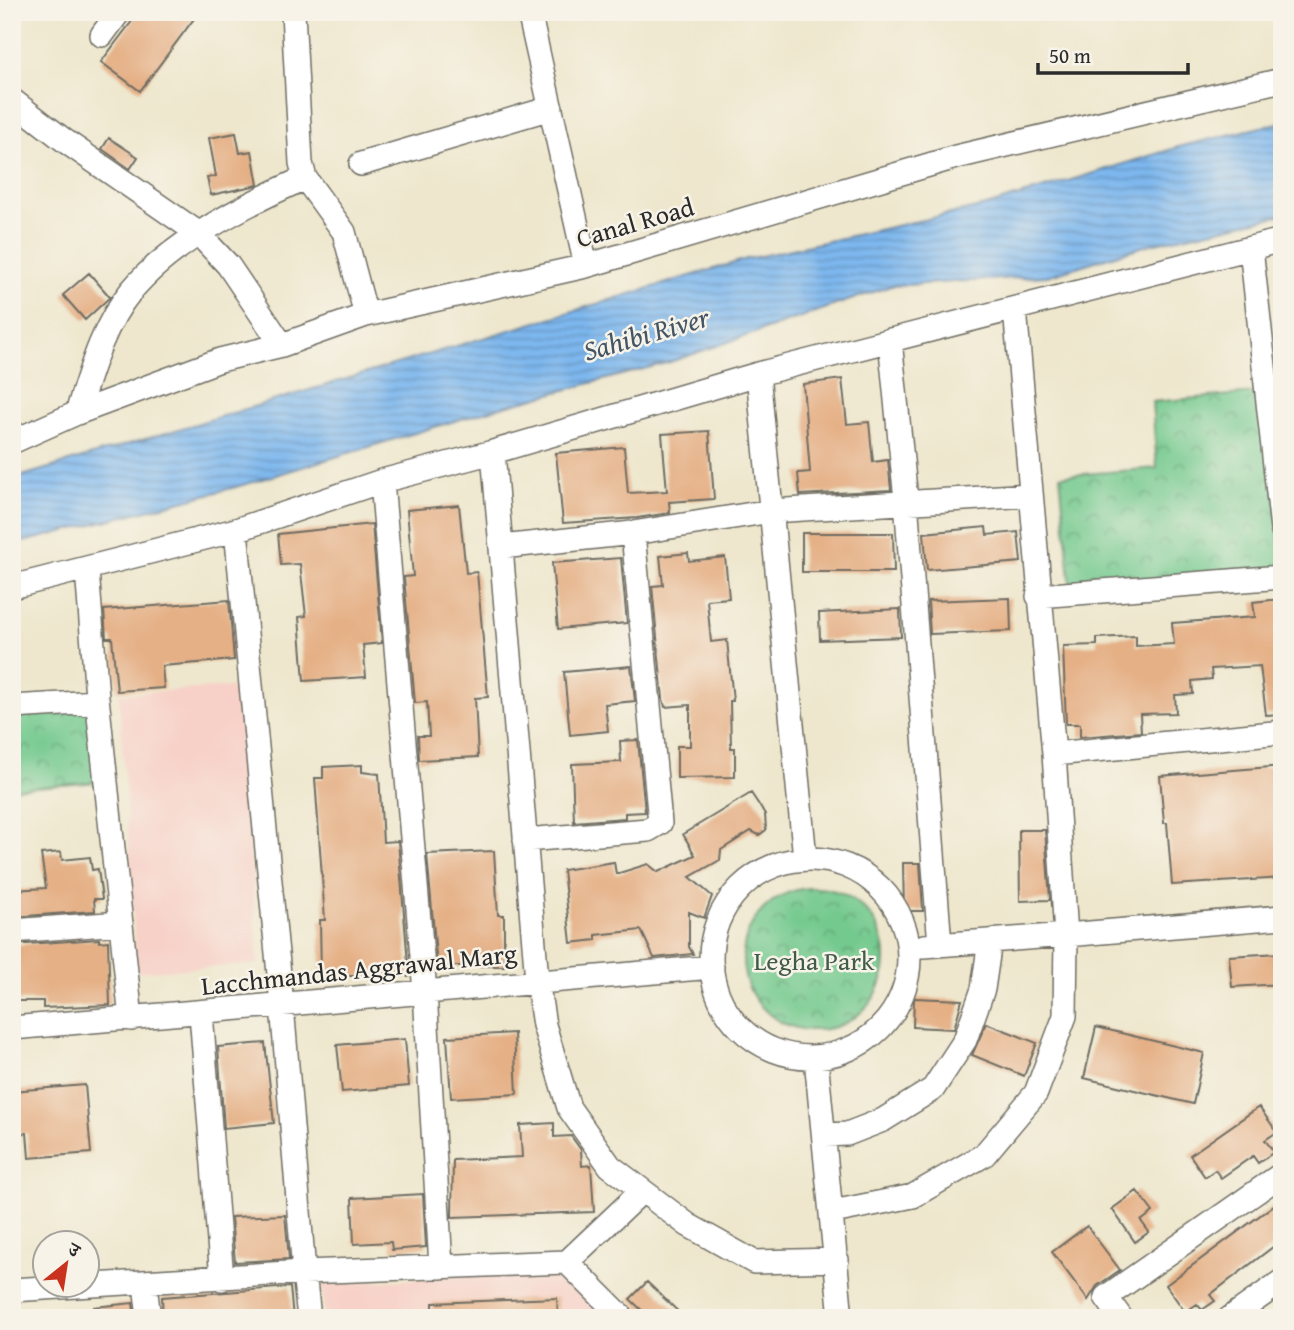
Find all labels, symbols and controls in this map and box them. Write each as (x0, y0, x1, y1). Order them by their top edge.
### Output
scale bar (1038, 32, 1189, 76)
text: 50 m (1049, 40, 1091, 71)
street label: Canal Road (572, 187, 699, 257)
water label: Sahibi River (578, 295, 715, 371)
street label: Lacchmandas Aggrawal Marg (199, 933, 519, 1005)
park label: Legha Park (754, 941, 875, 980)
north arrow (32, 1228, 102, 1298)
text: उ (62, 1234, 87, 1264)

